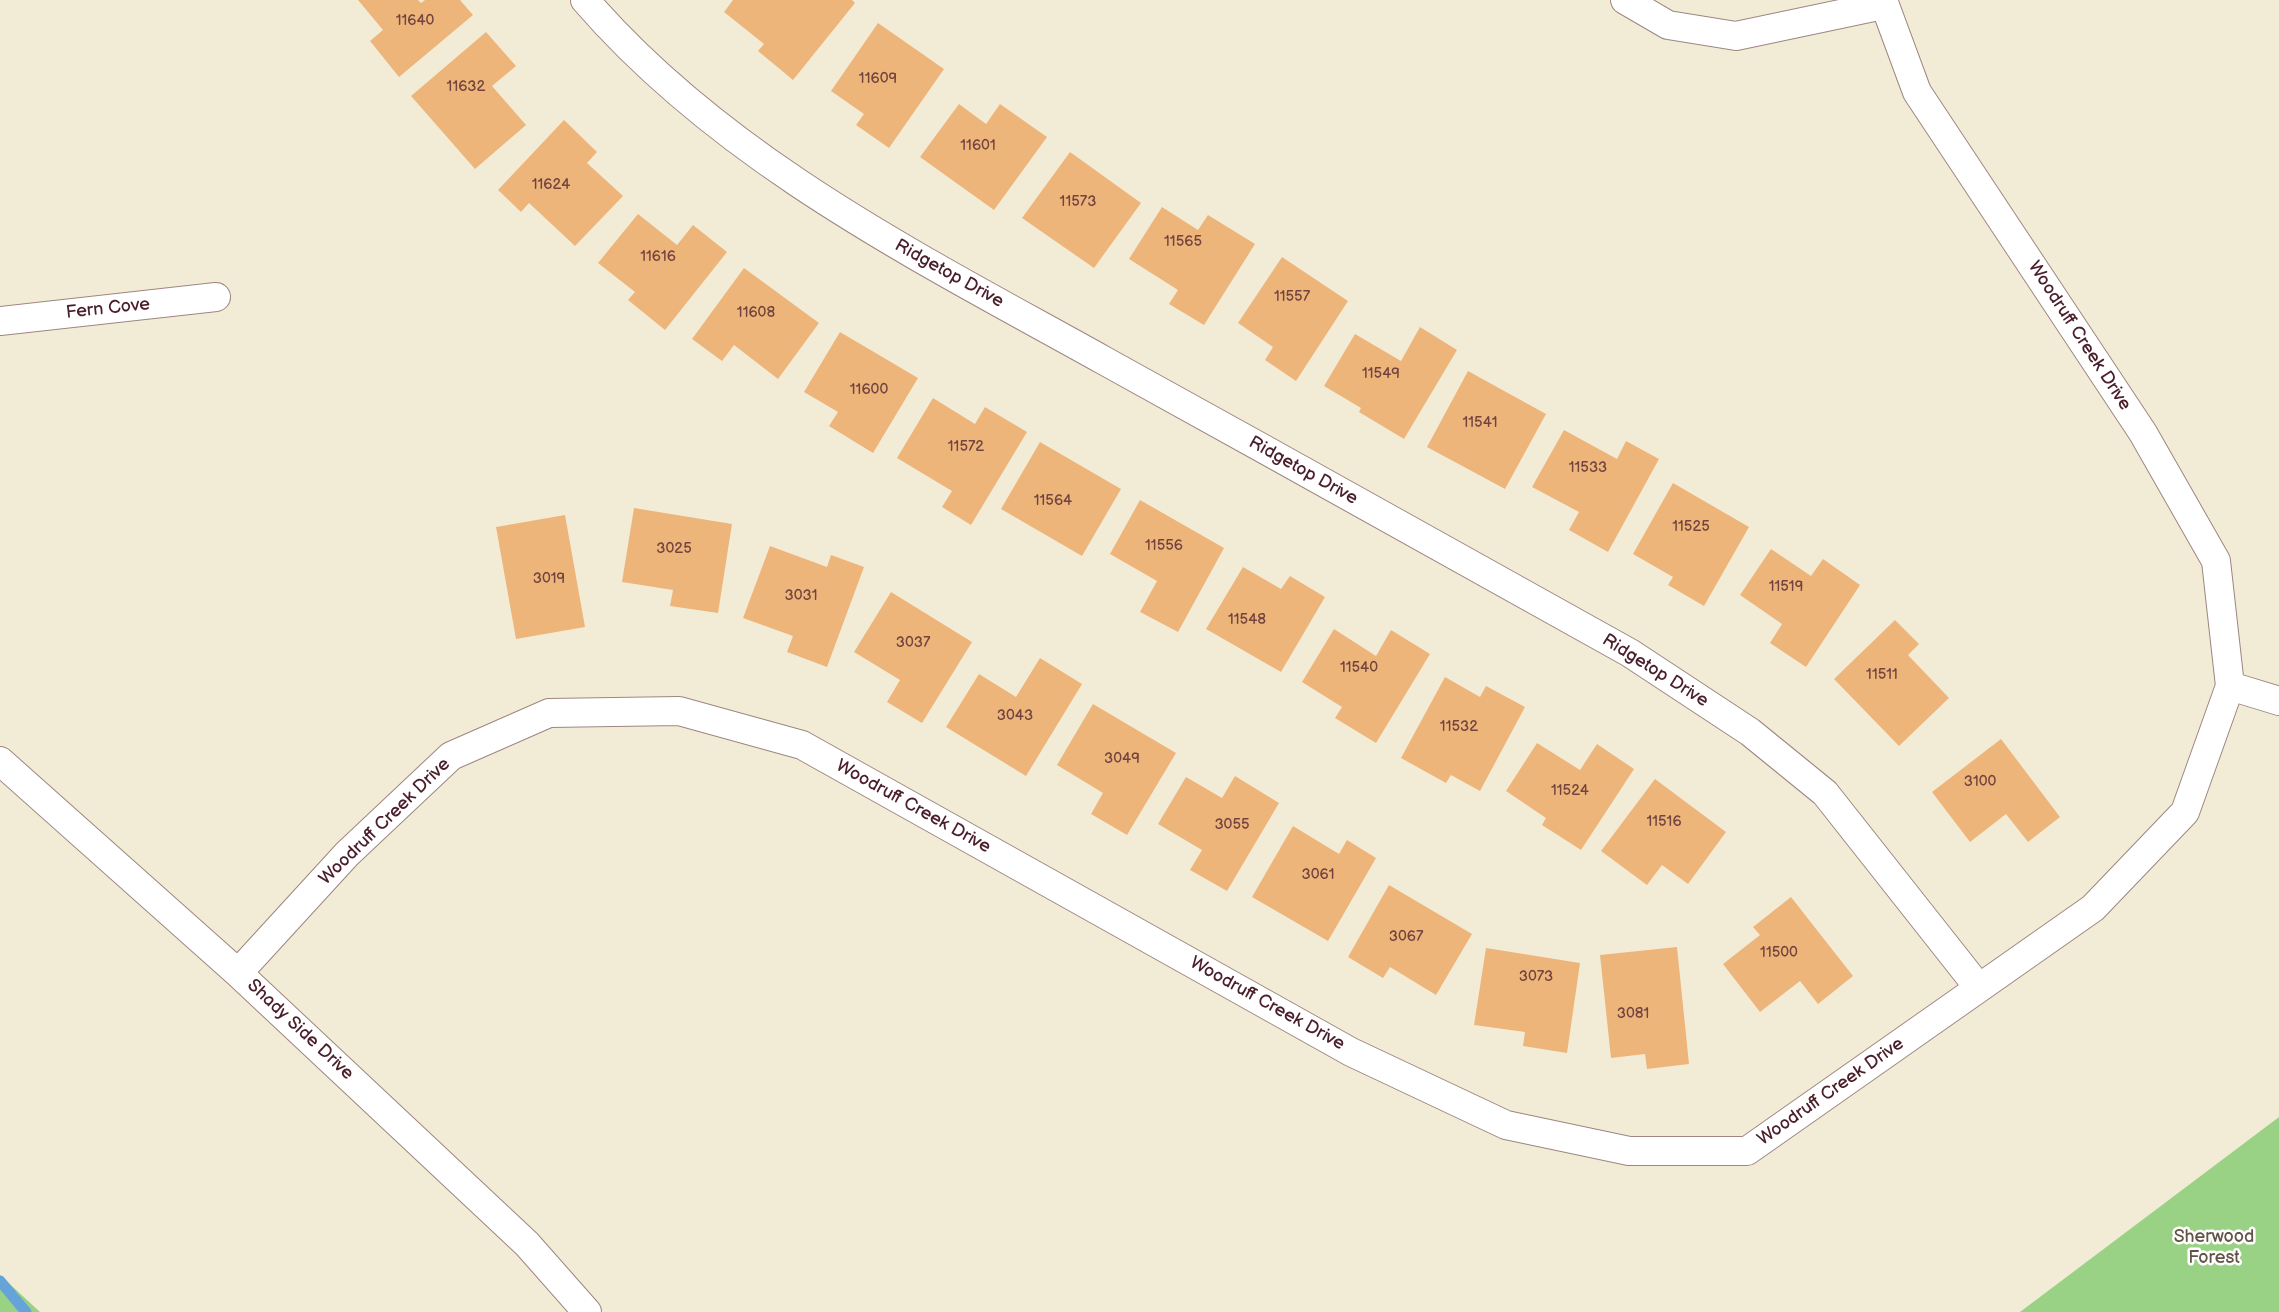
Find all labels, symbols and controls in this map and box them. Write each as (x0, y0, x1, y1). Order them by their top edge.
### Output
house number: 11640 (396, 12, 434, 30)
house number: 11609 (859, 70, 897, 88)
house number: 11632 (447, 78, 485, 96)
house number: 11601 (960, 137, 996, 155)
house number: 11624 (532, 176, 570, 194)
house number: 11573 (1060, 193, 1096, 211)
house number: 11565 (1164, 233, 1202, 251)
street label: Ridgetop Drive (891, 235, 1007, 313)
house number: 11616 (640, 248, 676, 266)
street label: Woodruff Creek Drive (2023, 257, 2135, 415)
house number: 11557 (1274, 288, 1310, 306)
street label: Fern Cove (65, 294, 151, 324)
house number: 11608 (737, 304, 775, 322)
house number: 11549 (1362, 365, 1400, 383)
house number: 11600 (850, 381, 888, 399)
house number: 11541 (1462, 414, 1498, 432)
street label: Ridgetop Drive (1245, 432, 1361, 510)
house number: 11572 (948, 438, 984, 456)
house number: 11533 (1569, 459, 1607, 477)
house number: 11564 (1034, 492, 1072, 510)
house number: 11525 (1672, 518, 1710, 536)
house number: 11556 (1145, 537, 1183, 555)
house number: 3025 (656, 540, 692, 558)
house number: 3019 (533, 570, 565, 588)
house number: 11519 (1769, 578, 1803, 596)
house number: 3031 (784, 587, 818, 605)
house number: 11548 (1228, 611, 1266, 629)
street label: Ridgetop Drive (1598, 630, 1712, 712)
house number: 3037 (896, 634, 930, 652)
house number: 11540 (1340, 659, 1378, 677)
house number: 11511 (1866, 666, 1898, 684)
house number: 3043 (997, 707, 1033, 725)
house number: 11532 (1440, 718, 1478, 736)
house number: 3049 (1104, 750, 1140, 768)
street label: Woodruff Creek Drive (315, 754, 455, 890)
street label: Woodruff Creek Drive (832, 755, 994, 859)
house number: 3100 (1964, 773, 1996, 791)
house number: 11524 (1551, 782, 1589, 800)
house number: 11516 (1646, 813, 1682, 831)
house number: 3055 (1214, 816, 1250, 834)
house number: 3061 (1301, 866, 1335, 884)
house number: 3067 (1389, 928, 1423, 946)
house number: 11500 (1760, 944, 1798, 962)
street label: Woodruff Creek Drive (1186, 952, 1348, 1056)
house number: 3073 (1519, 968, 1553, 986)
street label: Shady Side Drive (242, 975, 358, 1085)
house number: 3081 (1617, 1005, 1649, 1023)
street label: Woodruff Creek Drive (1754, 1033, 1908, 1151)
park label: Sherwood Forest (2174, 1226, 2254, 1268)

